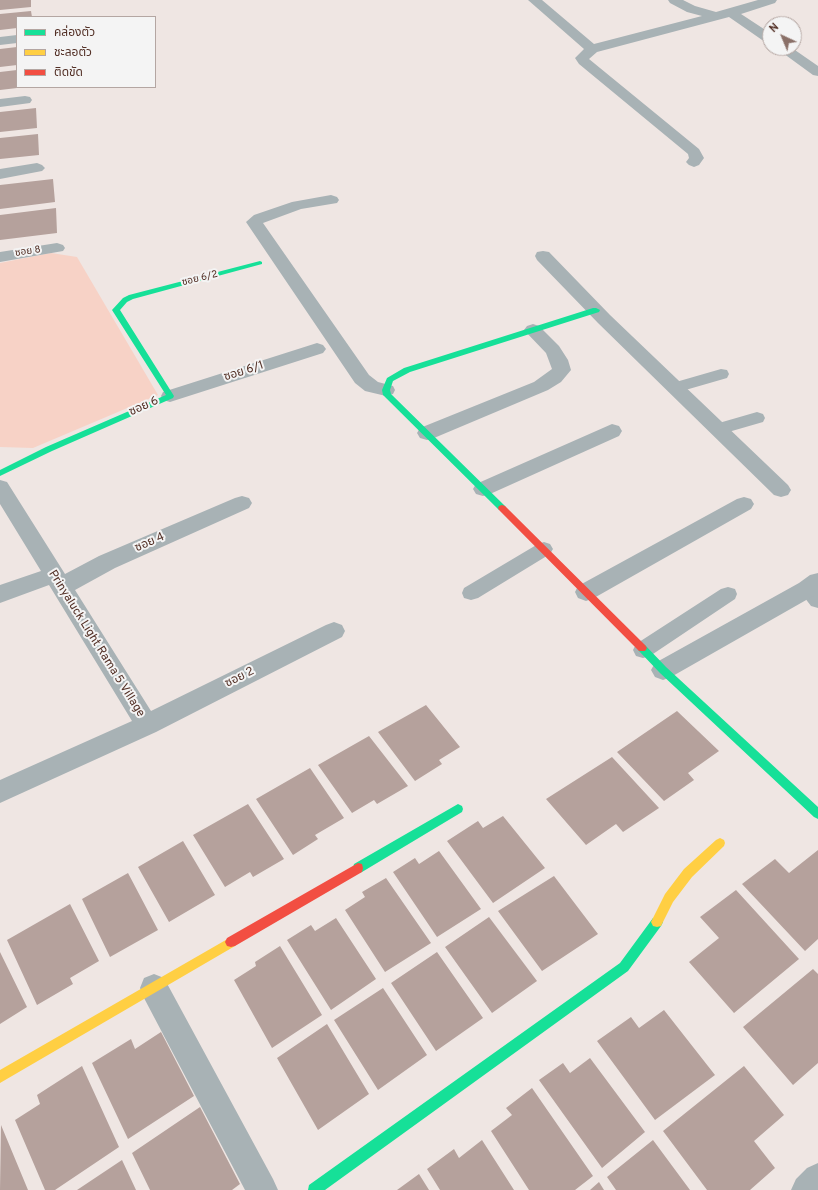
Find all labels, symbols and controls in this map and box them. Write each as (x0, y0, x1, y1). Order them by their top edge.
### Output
legend (16, 16, 156, 88)
north arrow (762, 16, 802, 56)
text: N (767, 20, 782, 36)
text: คล่องตัว (54, 25, 95, 41)
text: ชะลอตัว (54, 45, 92, 61)
text: ติดขัด (54, 65, 83, 81)
street label: ซอย 8 (14, 244, 42, 260)
street label: ซอย 6/2 (181, 269, 219, 289)
street label: ซอย 6/1 (222, 359, 266, 385)
street label: ซอย 6 (127, 394, 161, 420)
street label: ซอย 4 (133, 530, 167, 556)
street label: Prinyaluck Light Rama 5 Village (45, 568, 147, 720)
street label: ซอย 2 (223, 665, 257, 691)

